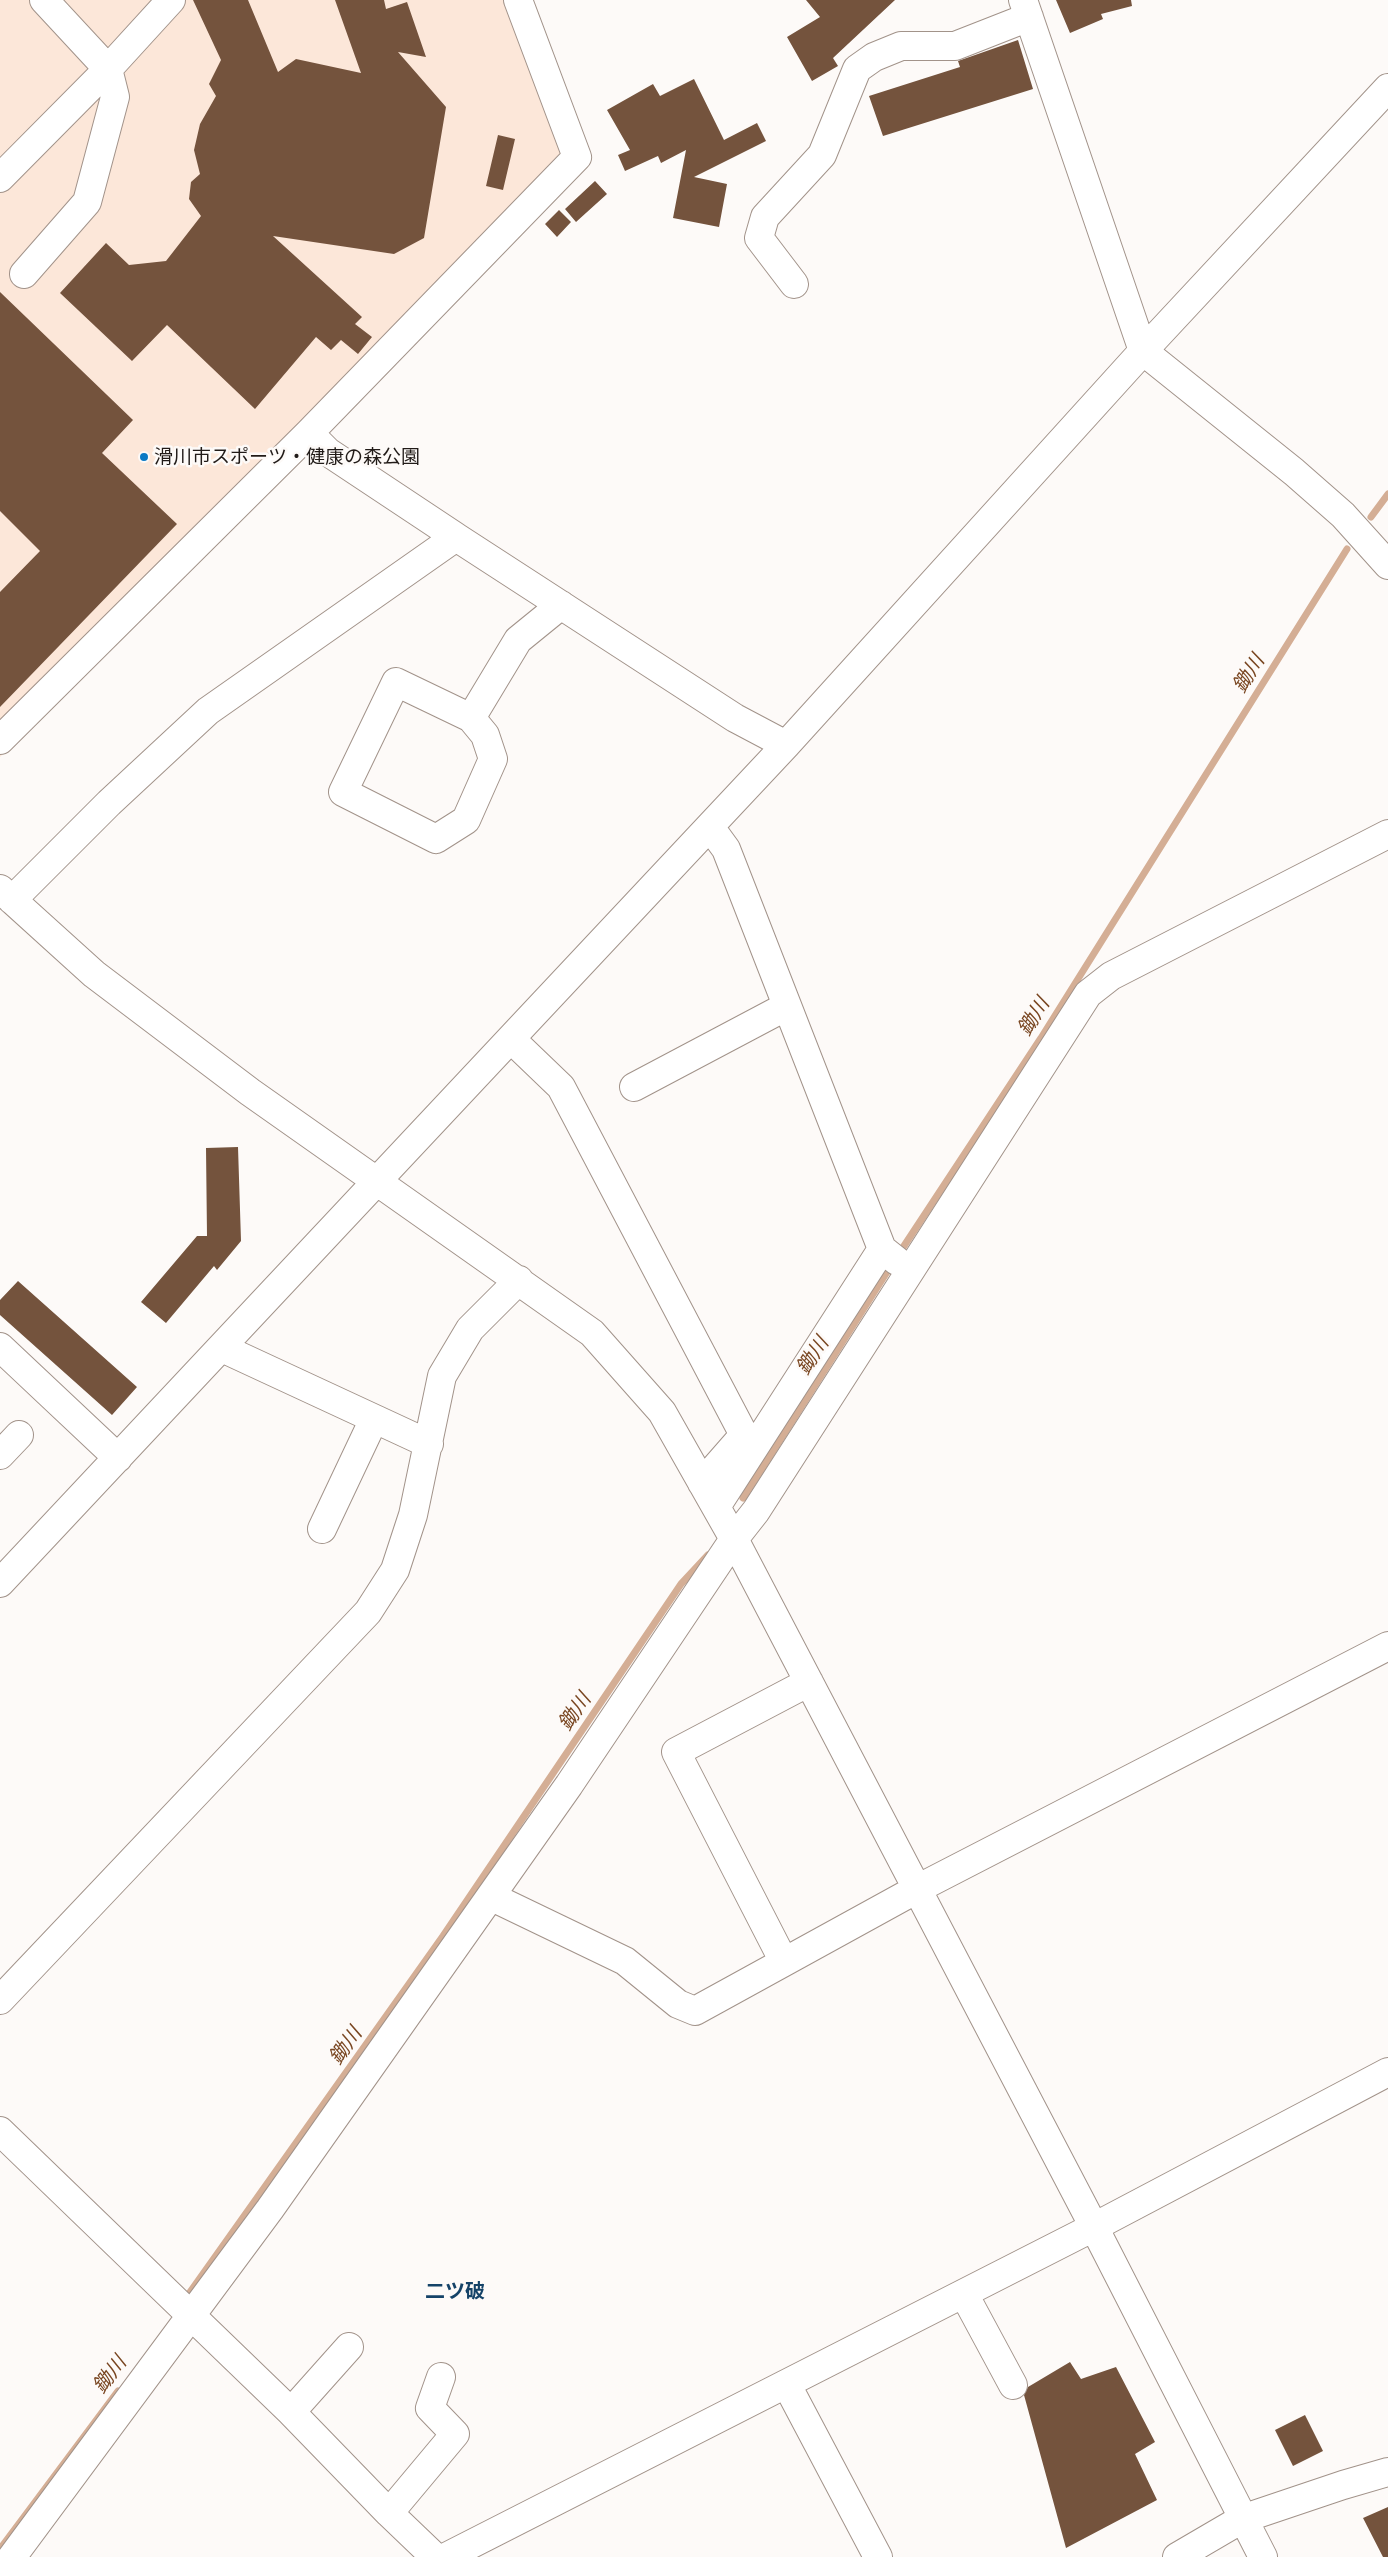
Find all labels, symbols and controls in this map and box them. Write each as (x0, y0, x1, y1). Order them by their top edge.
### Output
place label: 滑川市スポーツ・健康の森公園 (154, 446, 420, 468)
marker: 滑川市スポーツ・健康の森公園 (138, 451, 150, 463)
water label: 鋤川 (1228, 651, 1270, 697)
water label: 鋤川 (1013, 994, 1055, 1040)
water label: 鋤川 (792, 1333, 834, 1379)
water label: 鋤川 (554, 1689, 596, 1735)
water label: 鋤川 (325, 2023, 367, 2069)
district label: 二ツ破 (425, 2280, 485, 2304)
water label: 鋤川 (88, 2352, 132, 2398)

